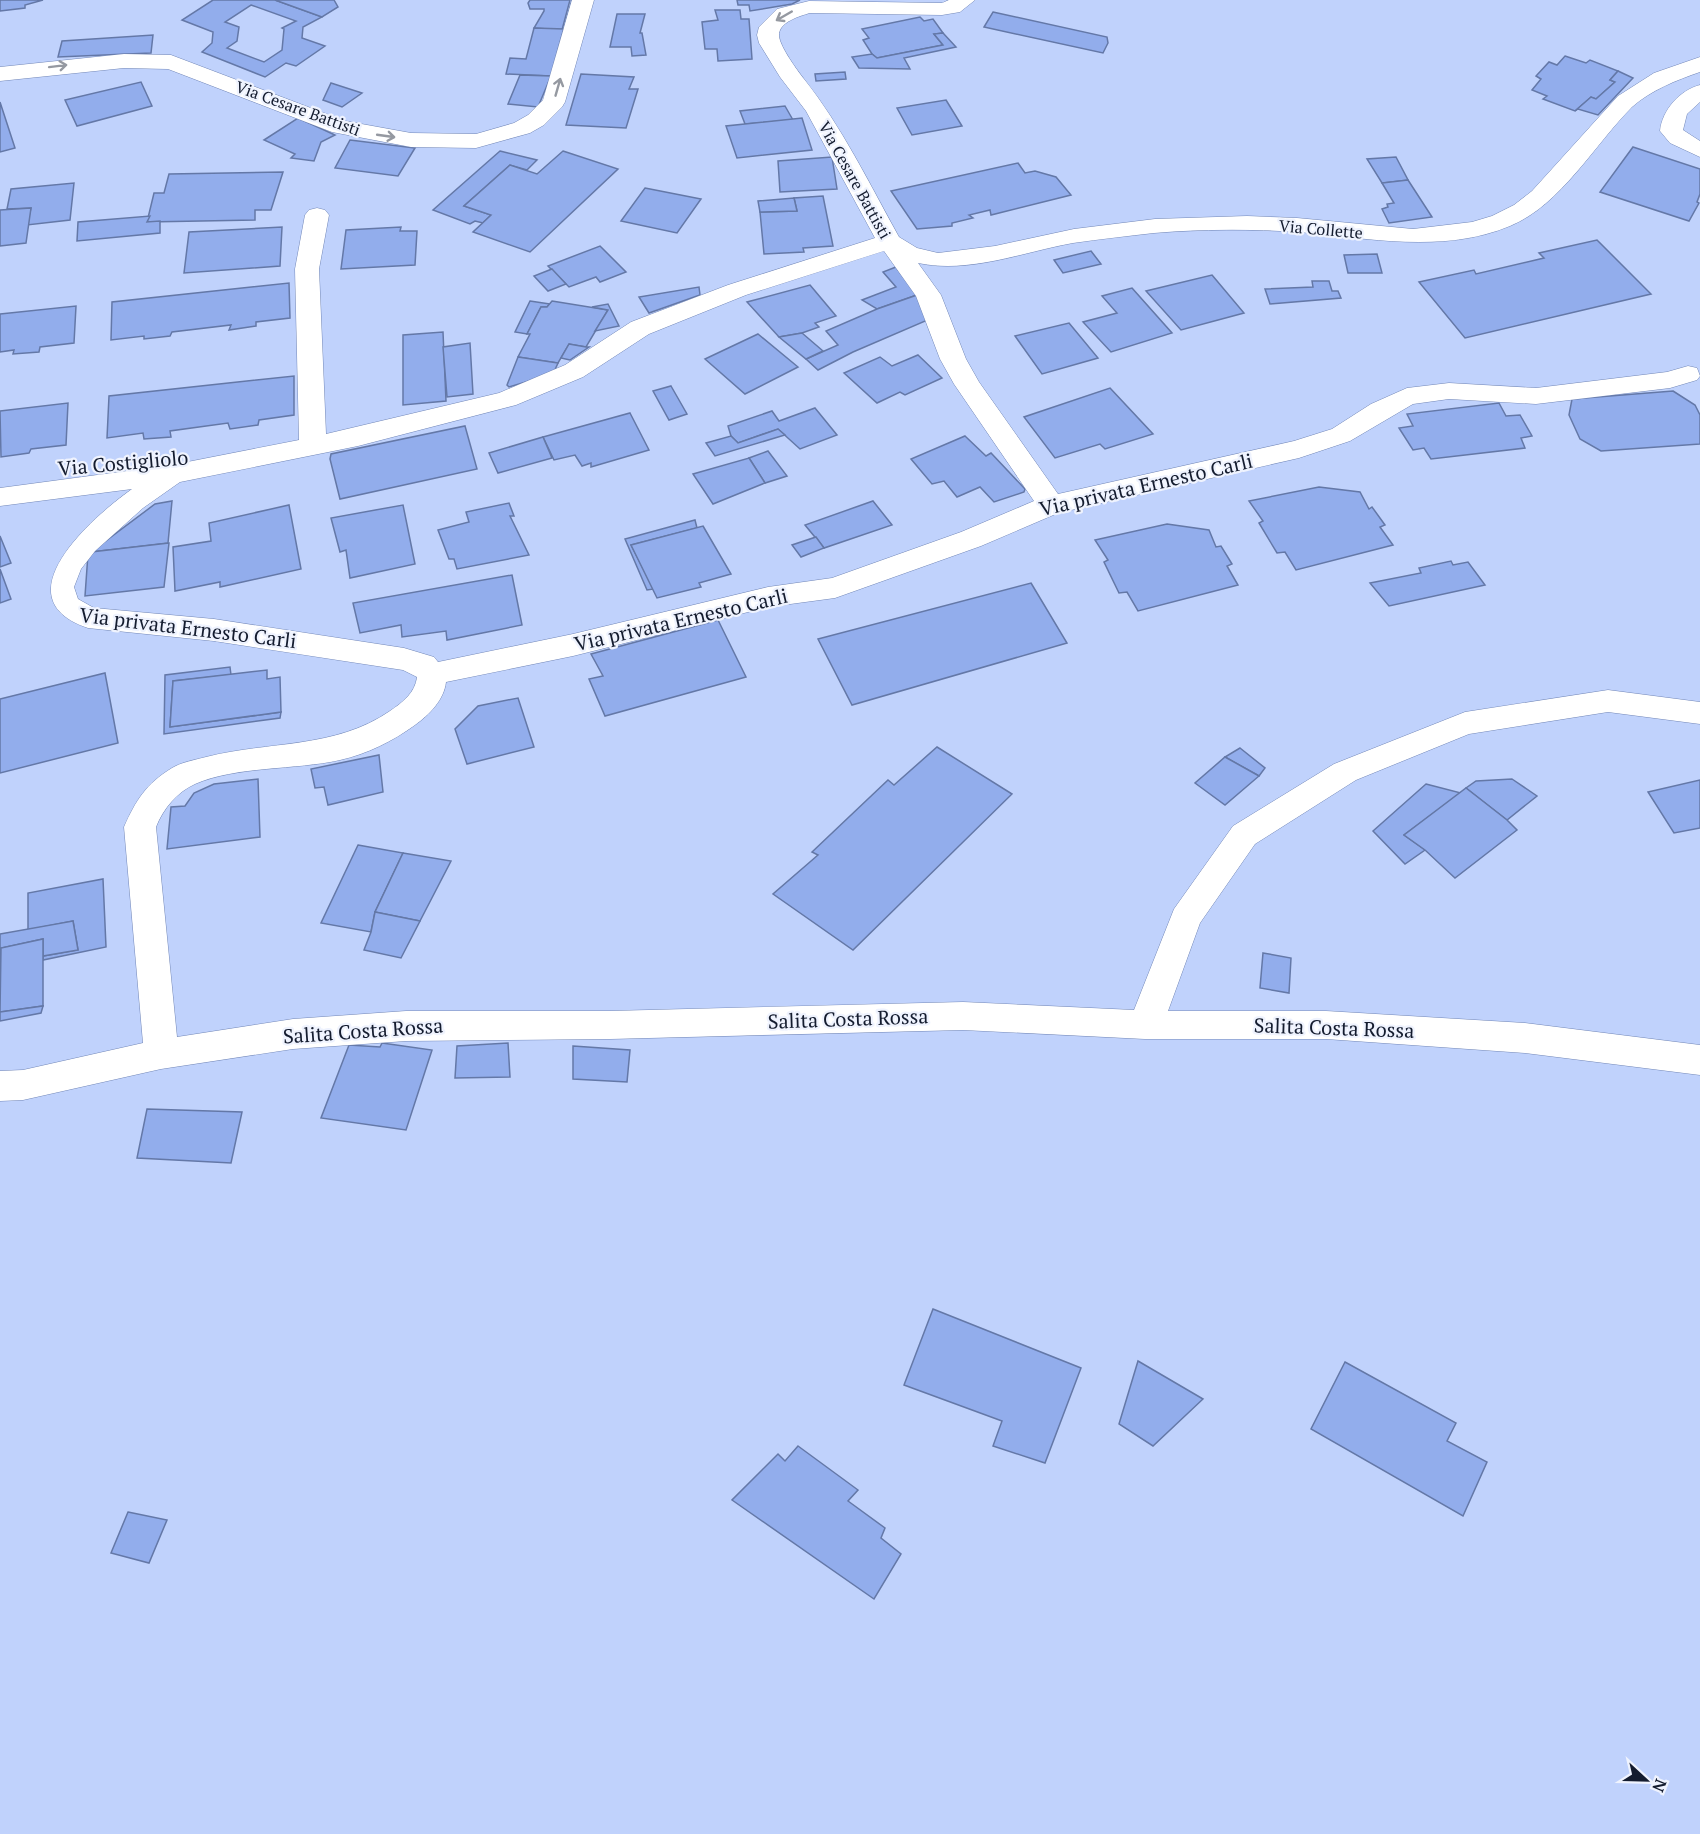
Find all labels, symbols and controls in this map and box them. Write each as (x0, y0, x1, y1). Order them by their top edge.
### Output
one-way arrow (776, 11, 793, 23)
one-way arrow (48, 60, 67, 71)
street label: Via Cesare Battisti (233, 75, 364, 141)
one-way arrow (553, 78, 564, 97)
street label: Via Cesare Battisti (814, 117, 896, 243)
one-way arrow (376, 131, 396, 142)
street label: Via Collette (1278, 214, 1364, 244)
street label: Via Costigliolo (57, 443, 189, 482)
street label: Via privata Ernesto Carli (1037, 447, 1255, 522)
street label: Via privata Ernesto Carli (572, 582, 790, 657)
street label: Via privata Ernesto Carli (78, 601, 298, 654)
street label: Salita Costa Rossa (767, 1002, 929, 1035)
street label: Salita Costa Rossa (282, 1011, 444, 1050)
street label: Salita Costa Rossa (1253, 1011, 1415, 1044)
north arrow (1616, 1750, 1676, 1810)
text: N (1647, 1776, 1672, 1795)

